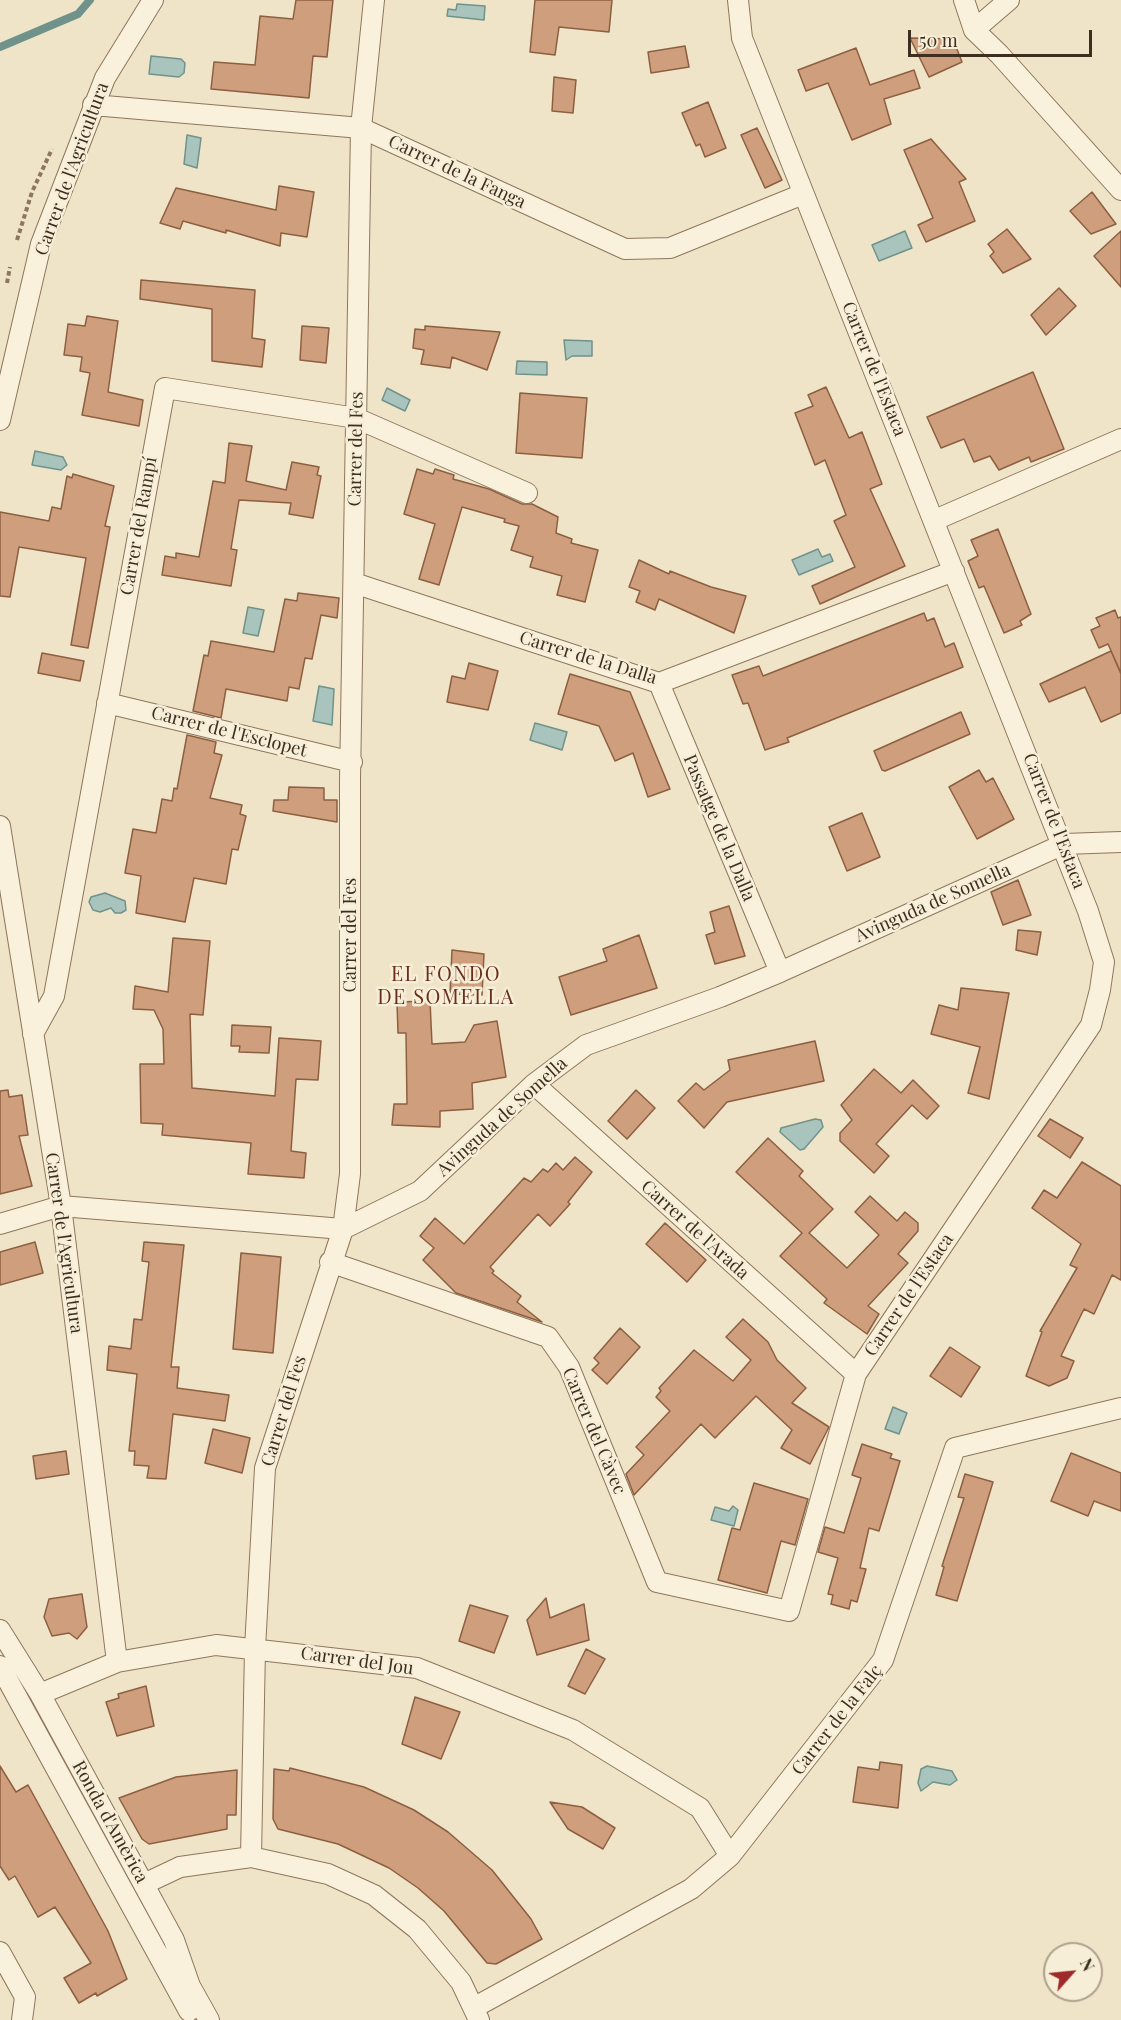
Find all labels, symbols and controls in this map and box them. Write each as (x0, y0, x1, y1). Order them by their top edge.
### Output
scale bar (911, 18, 1096, 56)
text: 50 m (919, 28, 958, 52)
street label: Carrer de l'Agricultura (31, 80, 113, 258)
street label: Carrer de la Fanga (385, 131, 529, 213)
street label: Carrer de l'Estaca (837, 299, 911, 439)
street label: Carrer del Fes (344, 391, 368, 507)
street label: Carrer del Rampí (116, 455, 162, 597)
street label: Carrer de la Dalla (517, 627, 659, 689)
street label: Carrer de l'Esclopet (149, 702, 309, 762)
street label: Carrer de l'Estaca (1018, 750, 1090, 892)
street label: Passatge de la Dalla (678, 751, 760, 905)
street label: Avinguda de Somella (852, 859, 1014, 947)
street label: Carrer del Fes (339, 878, 361, 992)
district label: EL FONDO DE SOMELLA (377, 963, 515, 1010)
street label: Avinguda de Somella (432, 1053, 572, 1181)
street label: Carrer de l'Agricultura (41, 1151, 87, 1335)
street label: Carrer de l'Arada (636, 1176, 754, 1284)
street label: Carrer de l'Estaca (860, 1230, 958, 1360)
street label: Carrer del Fes (257, 1353, 311, 1469)
street label: Carrer del Càvec (558, 1364, 630, 1498)
street label: Carrer del Jou (299, 1642, 415, 1680)
street label: Carrer de la Falç (787, 1661, 887, 1779)
street label: Ronda d'Amèrica (67, 1757, 153, 1887)
north arrow (1043, 1942, 1103, 2002)
text: N (1076, 1955, 1100, 1974)

